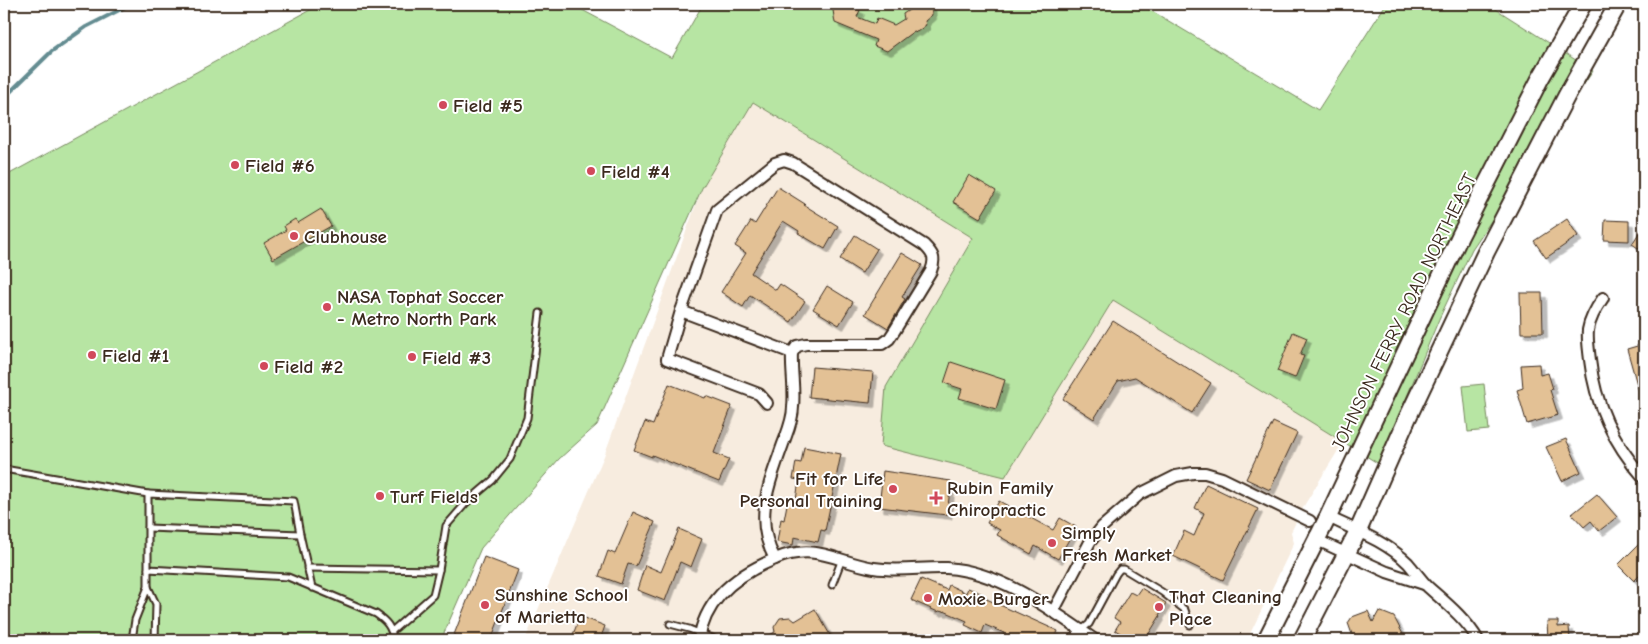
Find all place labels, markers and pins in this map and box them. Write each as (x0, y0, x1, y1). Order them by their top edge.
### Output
place label: Field #5 (453, 95, 523, 117)
marker: Field #5 (437, 99, 449, 111)
place label: Field #6 (245, 155, 315, 177)
marker: Field #6 (229, 159, 241, 171)
place label: Field #4 (601, 161, 670, 183)
marker: Field #4 (585, 165, 597, 177)
place label: Clubhouse (304, 226, 387, 248)
marker: Clubhouse (288, 230, 300, 242)
place label: NASA Tophat Soccer - Metro North Park (337, 286, 504, 330)
marker: NASA Tophat Soccer - Metro North Park (321, 301, 333, 313)
place label: Field #1 (102, 345, 169, 367)
place label: Field #3 (422, 347, 491, 369)
marker: Field #1 (86, 349, 98, 361)
marker: Field #3 (406, 351, 418, 363)
place label: Field #2 (274, 356, 343, 378)
marker: Field #2 (258, 360, 270, 372)
place label: Fit for Life Personal Training (739, 468, 883, 512)
place label: Rubin Family Chiropractic (947, 477, 1054, 521)
marker: Fit for Life Personal Training (887, 483, 899, 495)
place label: Turf Fields (390, 486, 478, 508)
marker: Turf Fields (374, 490, 386, 502)
marker: Rubin Family Chiropractic (929, 491, 943, 505)
place label: Simply Fresh Market (1062, 522, 1172, 566)
marker: Simply Fresh Market (1046, 537, 1058, 549)
place label: Sunshine School of Marietta (495, 584, 628, 628)
place label: That Cleaning Place (1169, 586, 1282, 630)
place label: Moxie Burger (938, 588, 1049, 610)
marker: Moxie Burger (922, 592, 934, 604)
marker: Sunshine School of Marietta (479, 599, 491, 611)
marker: That Cleaning Place (1153, 601, 1165, 613)

